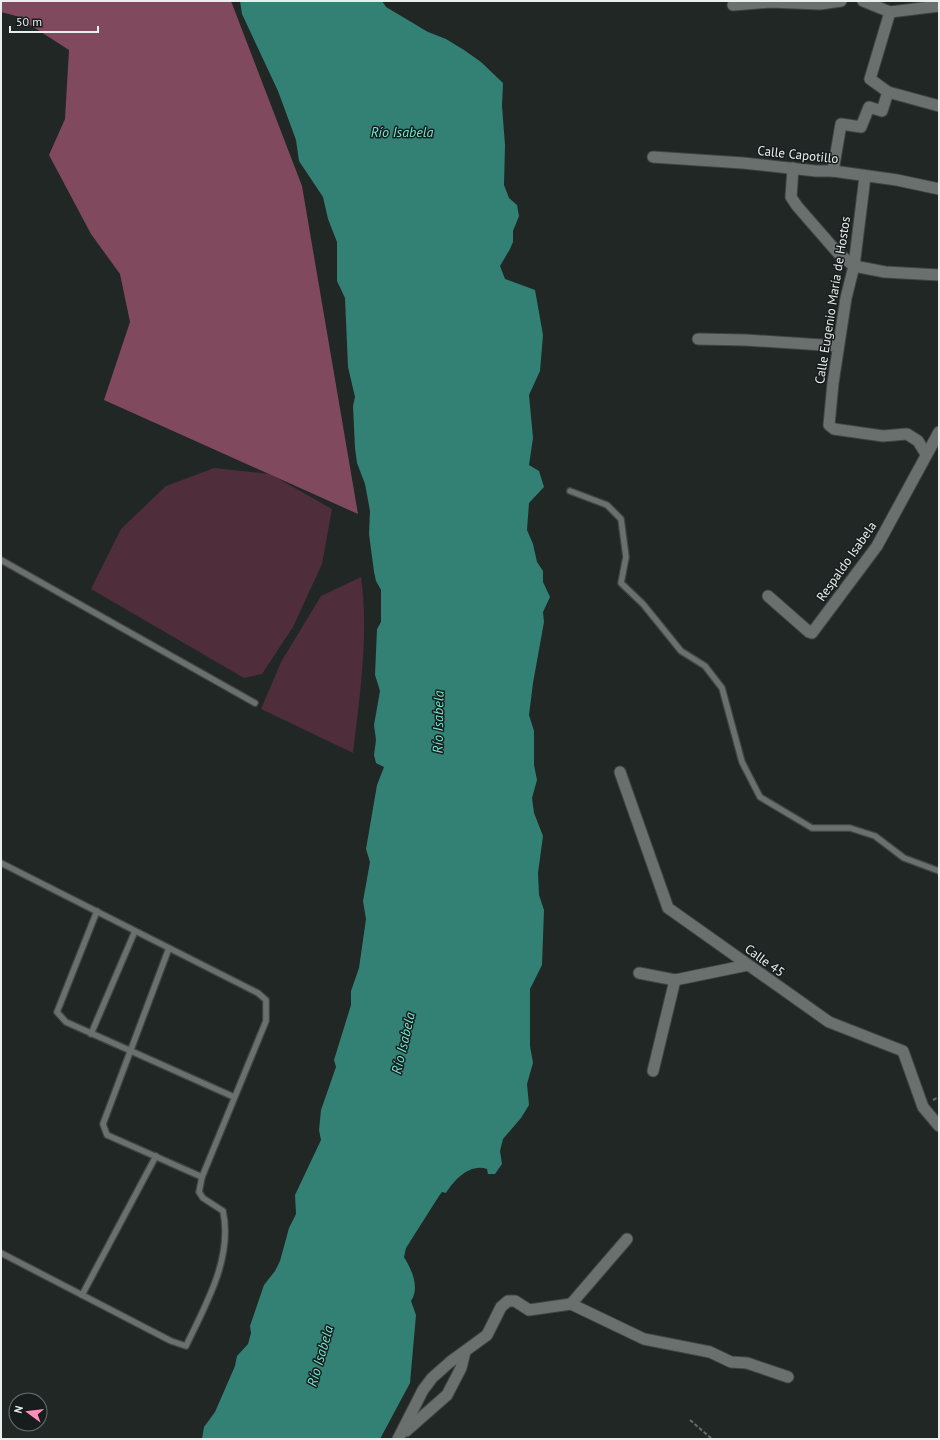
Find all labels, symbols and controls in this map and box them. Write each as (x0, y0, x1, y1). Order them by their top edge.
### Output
scale bar (10, 8, 98, 34)
text: 50 m (16, 14, 42, 29)
water label: Río Isabela (371, 123, 434, 141)
street label: Calle Capotillo (757, 142, 839, 167)
street label: Calle Eugenio María de Hostos (811, 215, 854, 385)
street label: Respaldo Isabela (813, 518, 880, 604)
water label: Río Isabela (428, 690, 448, 754)
street label: Calle 45 (741, 940, 788, 981)
water label: Río Isabela (387, 1010, 419, 1076)
water label: Río Isabela (303, 1323, 337, 1389)
north arrow (8, 1392, 48, 1432)
text: N (11, 1404, 26, 1415)

